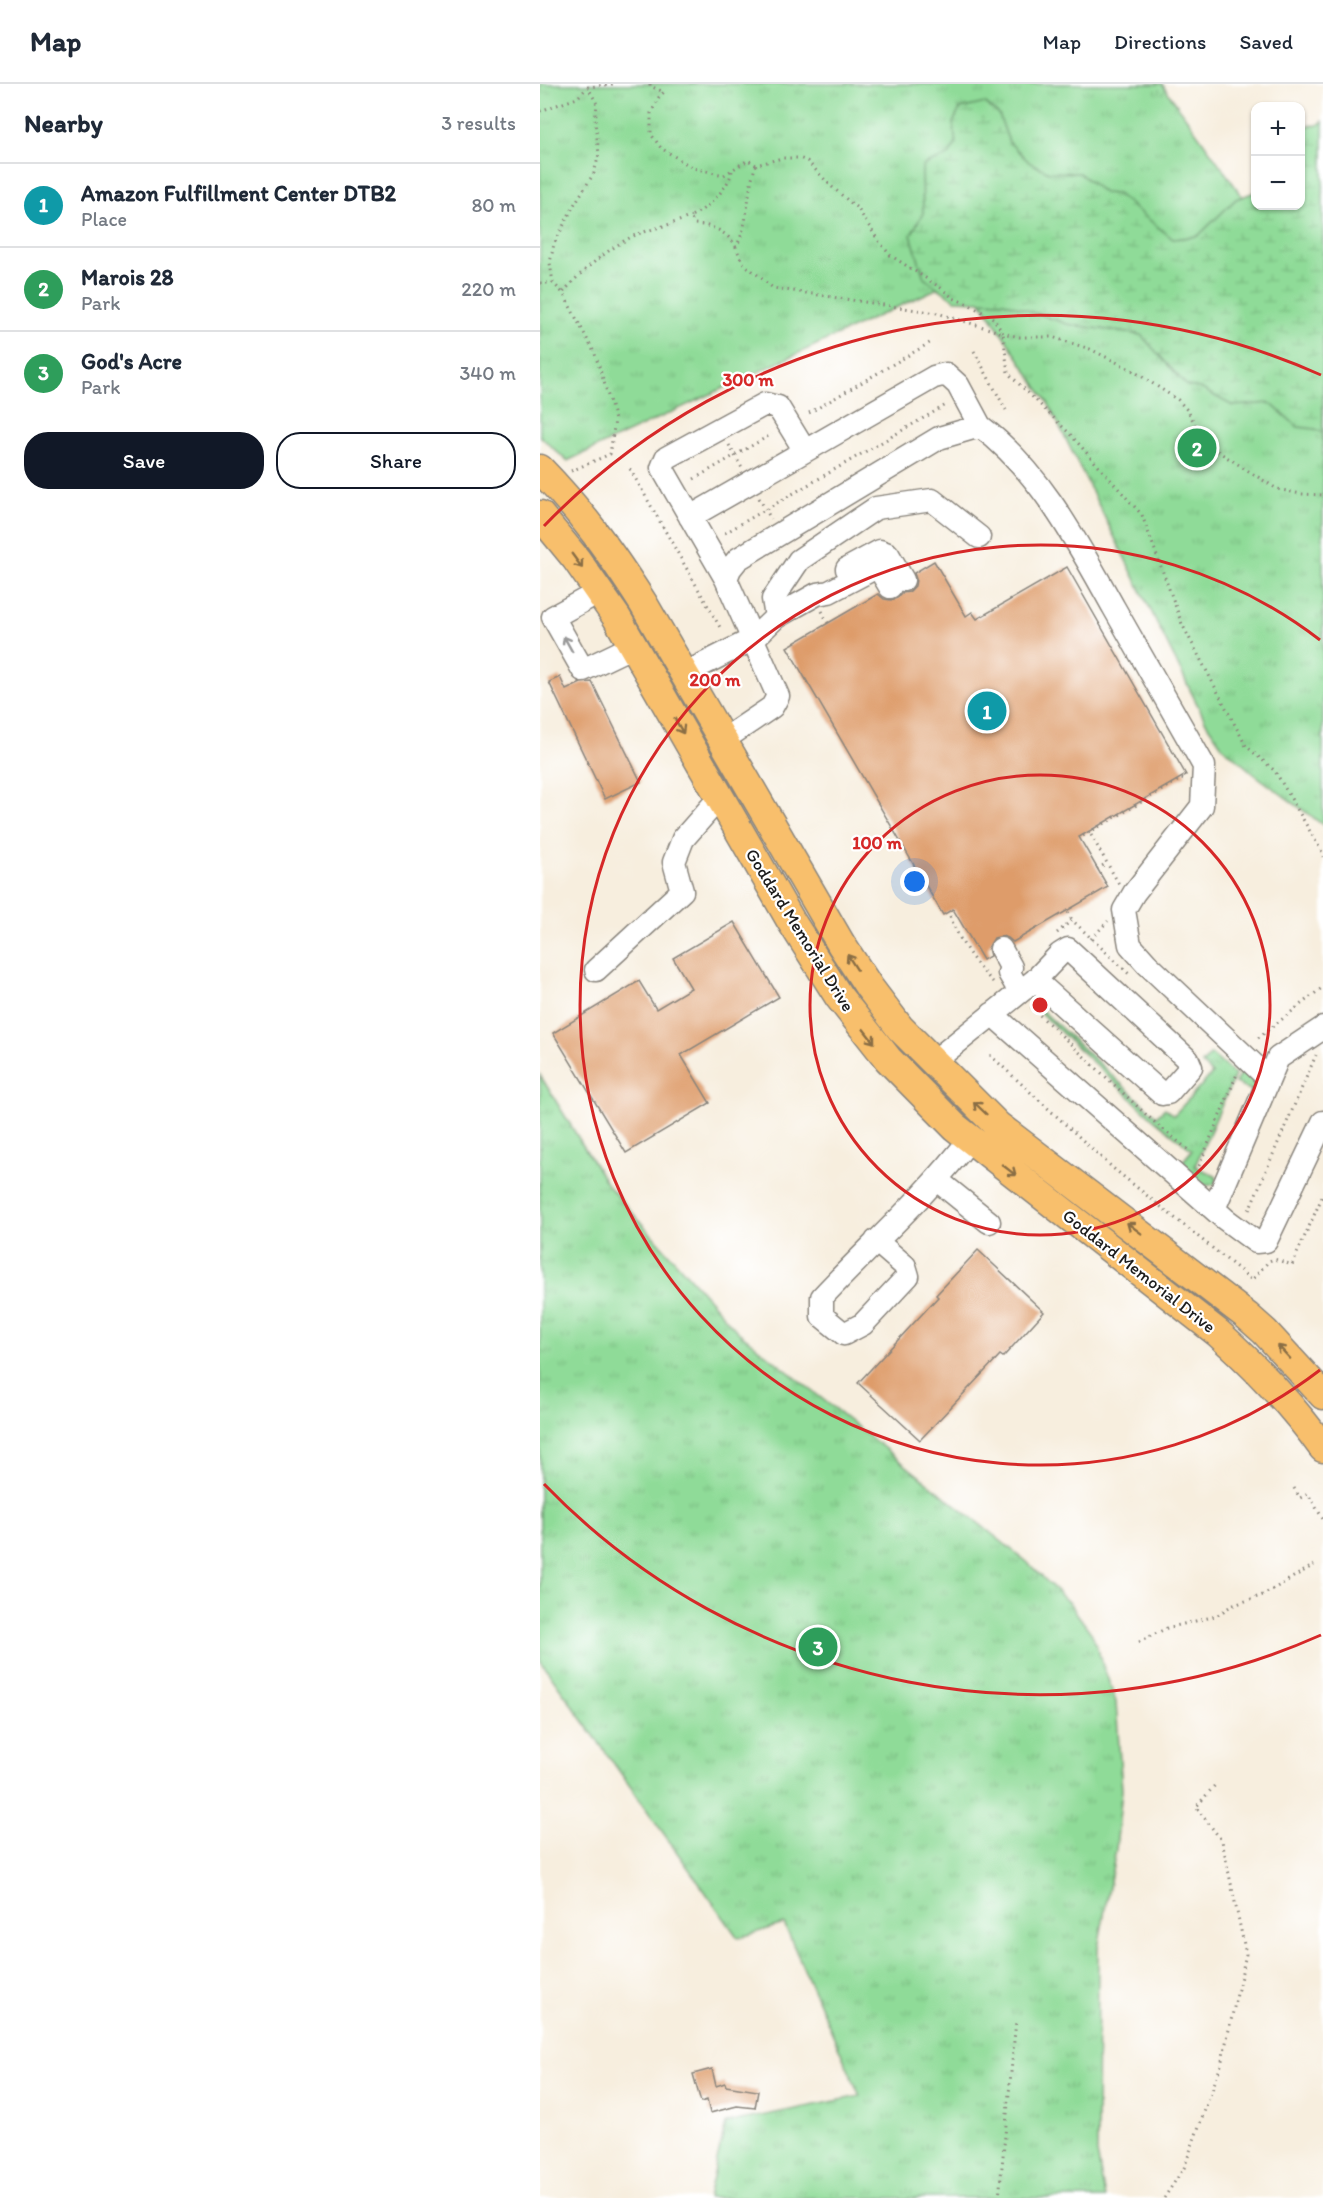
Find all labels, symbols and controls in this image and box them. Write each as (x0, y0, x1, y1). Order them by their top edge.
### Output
text: Map (30, 24, 81, 58)
text: Map (1043, 29, 1081, 54)
text: Directions (1114, 29, 1206, 54)
text: Saved (1239, 29, 1293, 54)
map controls (1251, 102, 1305, 210)
button: + (1251, 102, 1305, 156)
text: Nearby (24, 107, 103, 139)
text: 3 results (441, 111, 516, 135)
button: − (1251, 156, 1305, 210)
text: Amazon Fulfillment Center DTB2 (81, 180, 396, 207)
text: 1 (39, 193, 48, 217)
text: 80 m (471, 193, 516, 217)
text: Place (81, 207, 127, 231)
text: Marois 28 (81, 264, 174, 291)
text: 2 (38, 277, 49, 301)
text: 220 m (461, 277, 516, 301)
text: Park (81, 291, 120, 315)
text: God's Acre (81, 348, 182, 375)
text: 3 (38, 361, 49, 385)
text: 340 m (459, 361, 516, 385)
text: 300 m (722, 369, 774, 391)
text: Park (81, 375, 120, 399)
pin: 2 (1178, 426, 1216, 470)
button: Save (24, 432, 264, 489)
button: Share (276, 432, 516, 489)
one-way arrow (571, 552, 583, 568)
one-way arrow (562, 636, 574, 653)
text: 200 m (690, 669, 741, 691)
pin: 1 (968, 688, 1006, 734)
one-way arrow (673, 717, 685, 734)
text: 100 m (852, 832, 903, 854)
street label: Goddard Memorial Drive (741, 844, 859, 1016)
your location (900, 867, 929, 896)
one-way arrow (846, 954, 858, 971)
centre of rings (1030, 995, 1050, 1015)
one-way arrow (862, 1027, 875, 1043)
one-way arrow (973, 1101, 988, 1115)
one-way arrow (1001, 1163, 1017, 1176)
street label: Goddard Memorial Drive (1058, 1204, 1220, 1338)
one-way arrow (1126, 1222, 1142, 1234)
one-way arrow (1277, 1345, 1291, 1360)
pin: 3 (798, 1624, 838, 1670)

